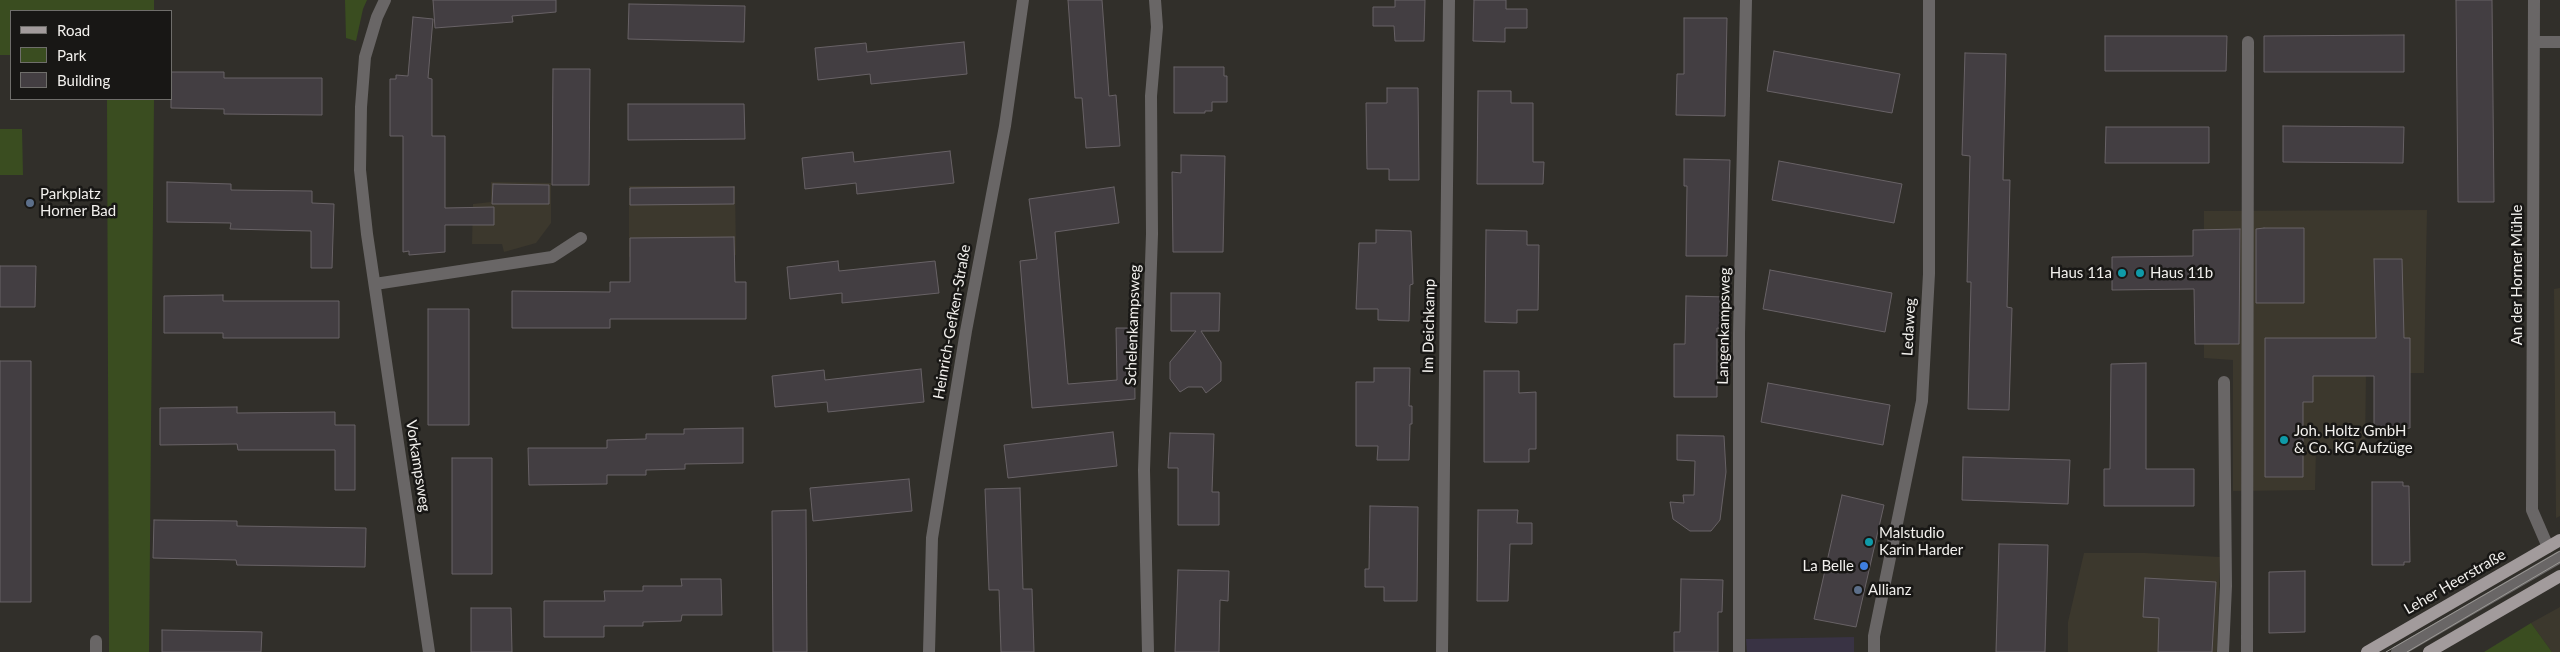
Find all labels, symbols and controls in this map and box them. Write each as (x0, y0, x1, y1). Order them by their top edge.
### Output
legend (10, 10, 172, 100)
text: Road (57, 21, 90, 39)
text: Park (57, 46, 86, 64)
text: Building (57, 71, 110, 89)
place label: Parkplatz Horner Bad (40, 185, 116, 220)
marker: Parkplatz Horner Bad (24, 197, 36, 209)
street label: An der Horner Mühle (2508, 205, 2526, 345)
street label: Heinrich-Gefken-Straße (930, 243, 974, 401)
street label: Schelenkampsweg (1122, 264, 1144, 386)
place label: Haus 11a (2050, 264, 2112, 282)
place label: Haus 11b (2150, 264, 2213, 282)
street label: Langenkampsweg (1714, 267, 1734, 385)
marker: Haus 11a (2116, 267, 2128, 279)
marker: Haus 11b (2134, 267, 2146, 279)
street label: Im Deichkamp (1419, 279, 1439, 373)
street label: Ledaweg (1898, 297, 1920, 357)
street label: Vorkampsweg (402, 419, 434, 513)
place label: Joh. Holtz GmbH & Co. KG Aufzüge (2294, 422, 2413, 457)
marker: Joh. Holtz GmbH & Co. KG Aufzüge (2278, 434, 2290, 446)
place label: Malstudio Karin Harder (1879, 524, 1963, 559)
marker: Malstudio Karin Harder (1863, 536, 1875, 548)
street label: Leher Heerstraße (2401, 546, 2509, 618)
place label: La Belle (1802, 557, 1854, 575)
marker: La Belle (1858, 560, 1870, 572)
place label: Allianz (1868, 581, 1911, 599)
marker: Allianz (1852, 584, 1864, 596)

